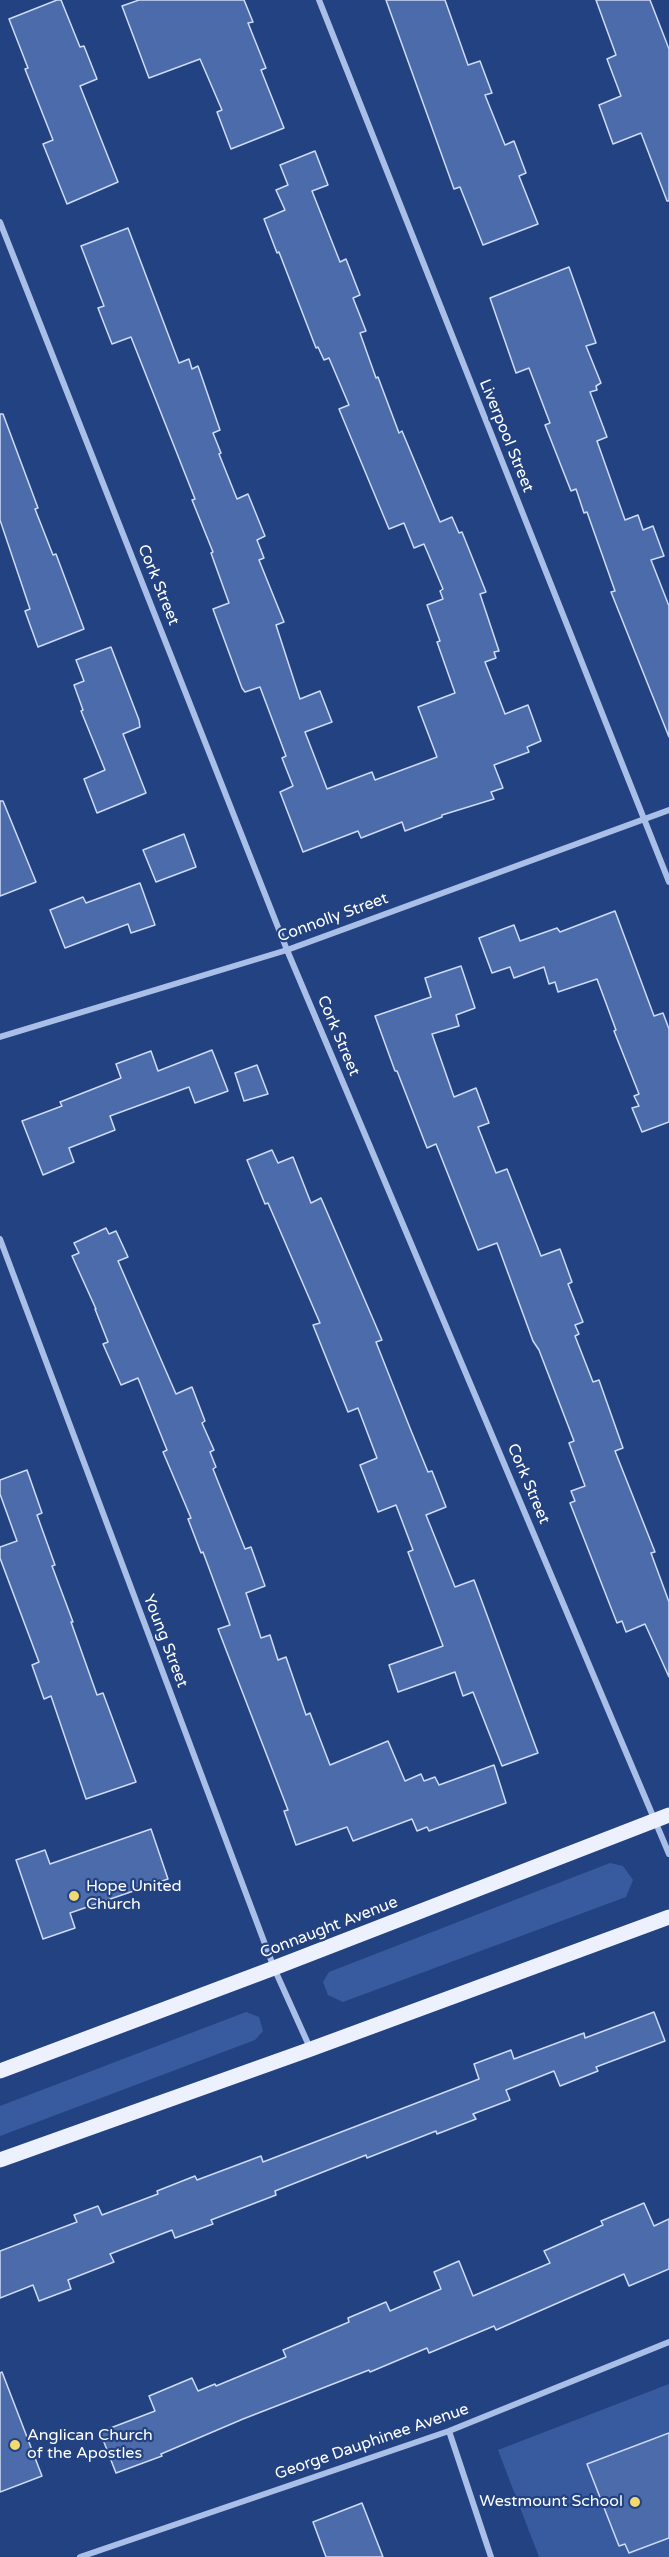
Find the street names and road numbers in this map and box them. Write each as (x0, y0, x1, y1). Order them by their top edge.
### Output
street label: Liverpool Street (475, 377, 537, 495)
street label: Cork Street (133, 542, 183, 628)
street label: Connolly Street (275, 889, 391, 947)
street label: Cork Street (312, 993, 364, 1079)
street label: Cork Street (502, 1441, 554, 1527)
street label: Young Street (138, 1592, 192, 1690)
street label: Connaught Avenue (257, 1893, 401, 1963)
street label: George Dauphinee Avenue (273, 2400, 471, 2484)

